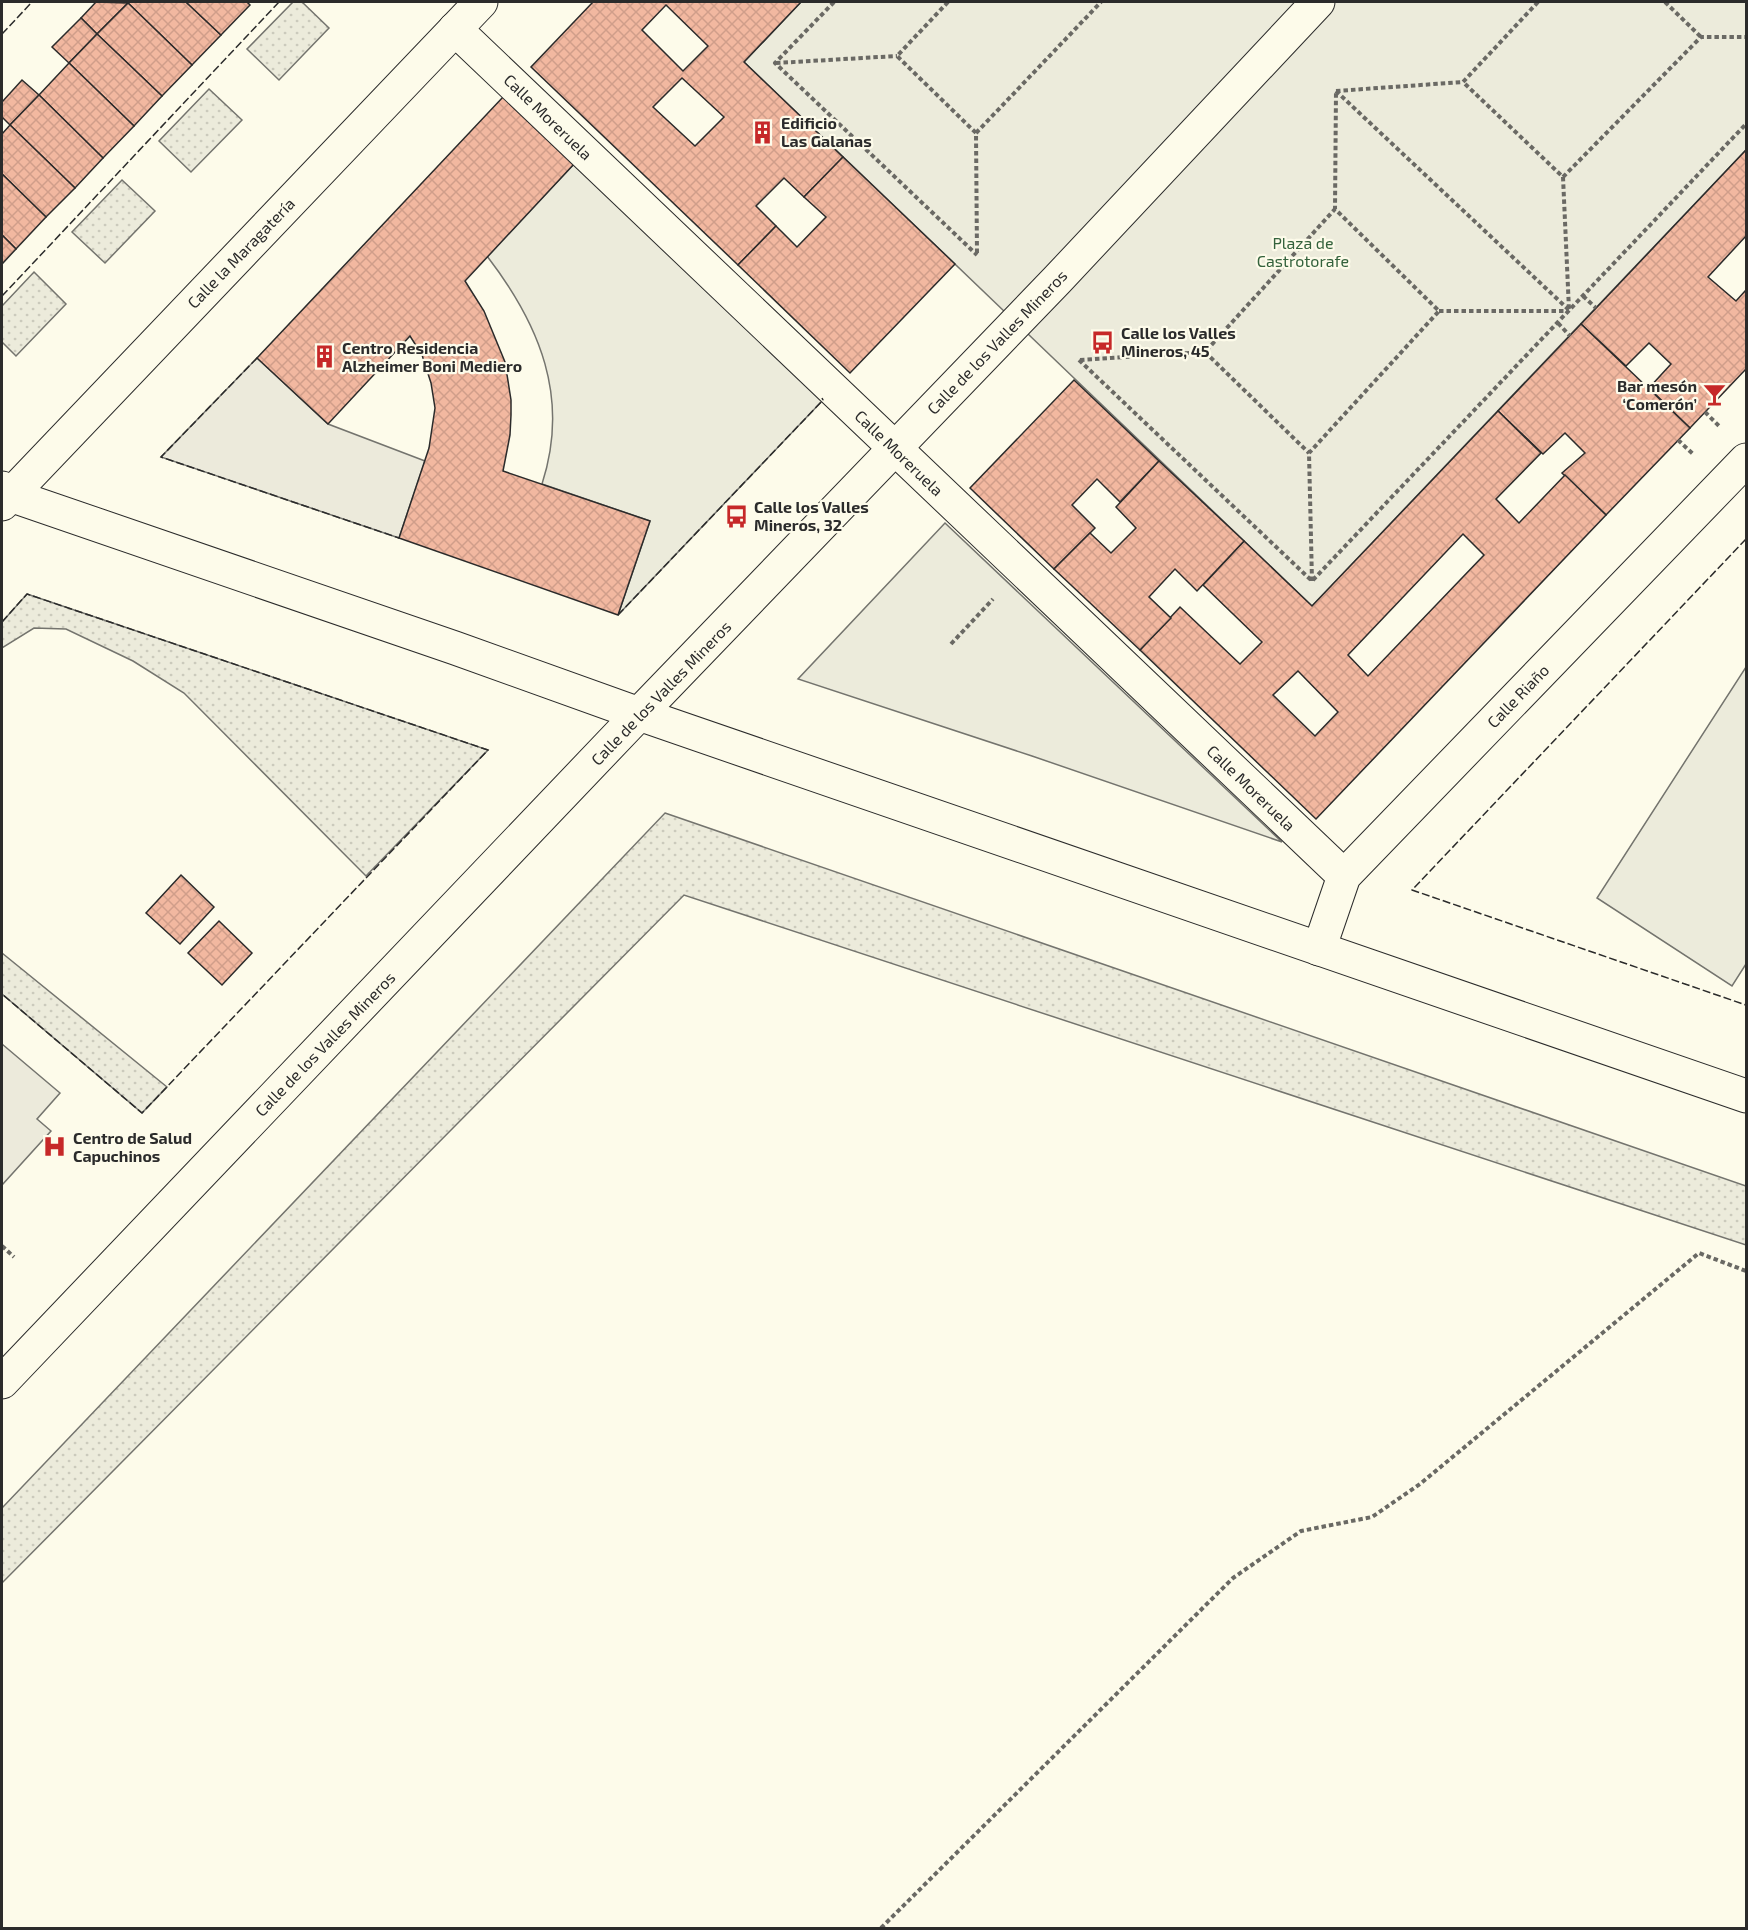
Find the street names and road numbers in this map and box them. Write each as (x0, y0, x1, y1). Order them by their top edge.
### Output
street label: Calle Moreruela (500, 70, 596, 163)
street label: Calle la Maragatería (183, 193, 298, 312)
street label: Calle de los Valles Mineros (923, 266, 1071, 418)
street label: Calle Moreruela (851, 406, 947, 499)
street label: Calle de los Valles Mineros (587, 617, 735, 769)
street label: Calle Riaño (1483, 660, 1552, 731)
street label: Calle Moreruela (1203, 741, 1299, 834)
street label: Calle de los Valles Mineros (251, 968, 399, 1120)

